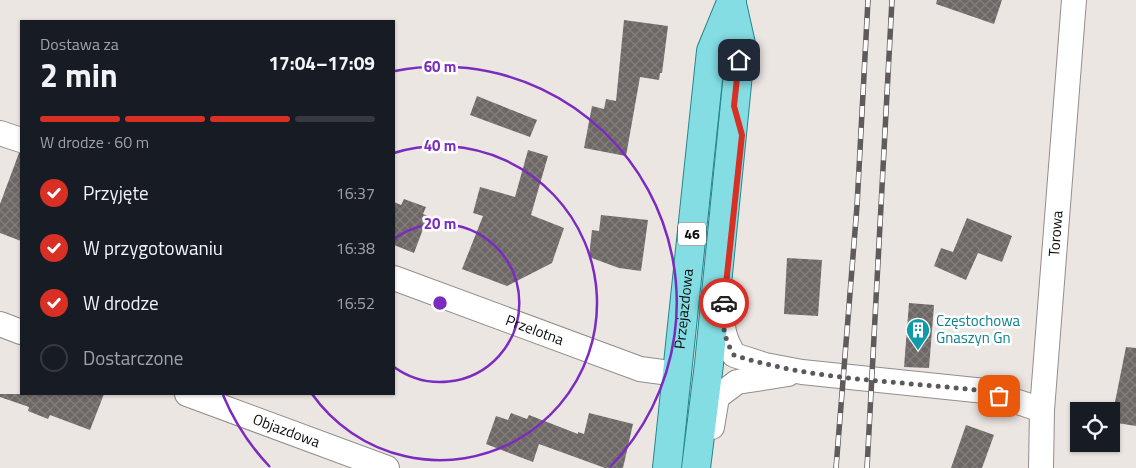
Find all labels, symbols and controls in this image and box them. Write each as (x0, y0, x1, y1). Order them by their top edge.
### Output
text: Dostawa za (40, 32, 119, 56)
pin (718, 39, 760, 81)
icon: home (725, 46, 753, 74)
text: 17:04–17:09 (268, 48, 375, 77)
text: 2 min (40, 51, 118, 99)
text: 60 m (424, 55, 456, 78)
text: W drodze · 60 m (40, 130, 149, 154)
text: 40 m (424, 134, 456, 157)
text: Przyjęte (83, 178, 149, 207)
icon: check (40, 179, 68, 207)
text: 16:37 (336, 181, 375, 205)
street label: Torowa (1042, 209, 1069, 257)
text: 20 m (424, 212, 456, 235)
road number: 46 (678, 222, 706, 245)
text: W przygotowaniu (83, 233, 223, 262)
icon: check (40, 234, 68, 262)
text: 16:38 (336, 236, 375, 260)
street label: Przejazdowa (668, 267, 699, 350)
courier (699, 278, 749, 328)
text: W drodze (83, 288, 159, 317)
icon: check (40, 289, 68, 317)
icon: car (710, 289, 738, 317)
text: 16:52 (336, 291, 375, 315)
centre of rings (431, 294, 449, 312)
street label: Przelotna (502, 308, 568, 351)
place label: Częstochowa Gnaszyn Gn (936, 309, 1020, 349)
building icon: Częstochowa Gnaszyn Gn (905, 317, 931, 351)
text: Dostarczone (83, 343, 183, 372)
pin (978, 375, 1020, 417)
icon: bag (985, 382, 1013, 410)
map controls (1070, 402, 1120, 452)
button: locate (1070, 402, 1120, 452)
street label: Objazdowa (250, 407, 324, 453)

